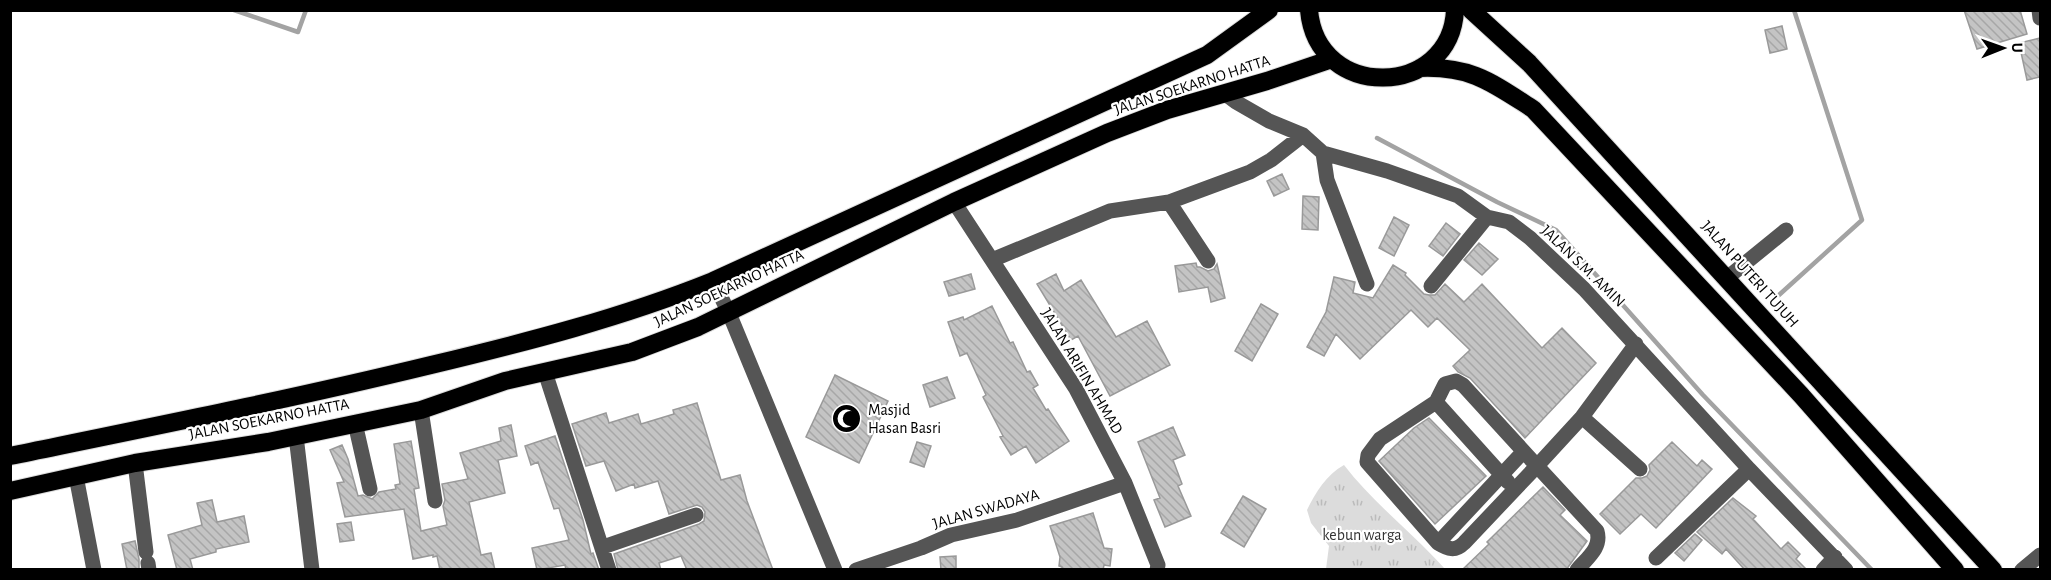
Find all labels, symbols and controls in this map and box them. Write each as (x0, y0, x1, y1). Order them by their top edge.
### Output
north arrow (1973, 18, 2033, 78)
text: U (2009, 43, 2025, 53)
street label: JALAN SOEKARNO HATTA (1112, 52, 1272, 118)
street label: JALAN PUTERI TUJUH (1698, 218, 1802, 330)
street label: JALAN S.M. AMIN (1538, 222, 1628, 310)
street label: JALAN SOEKARNO HATTA (652, 246, 806, 330)
street label: JALAN ARIFIN AHMAD (1038, 305, 1126, 437)
street label: JALAN SOEKARNO HATTA (188, 396, 350, 442)
place label: Masjid Hasan Basri (868, 402, 941, 436)
mosque icon: Masjid Hasan Basri (831, 403, 863, 435)
street label: JALAN SWADAYA (931, 486, 1041, 532)
park label: kebun warga (1322, 527, 1402, 543)

